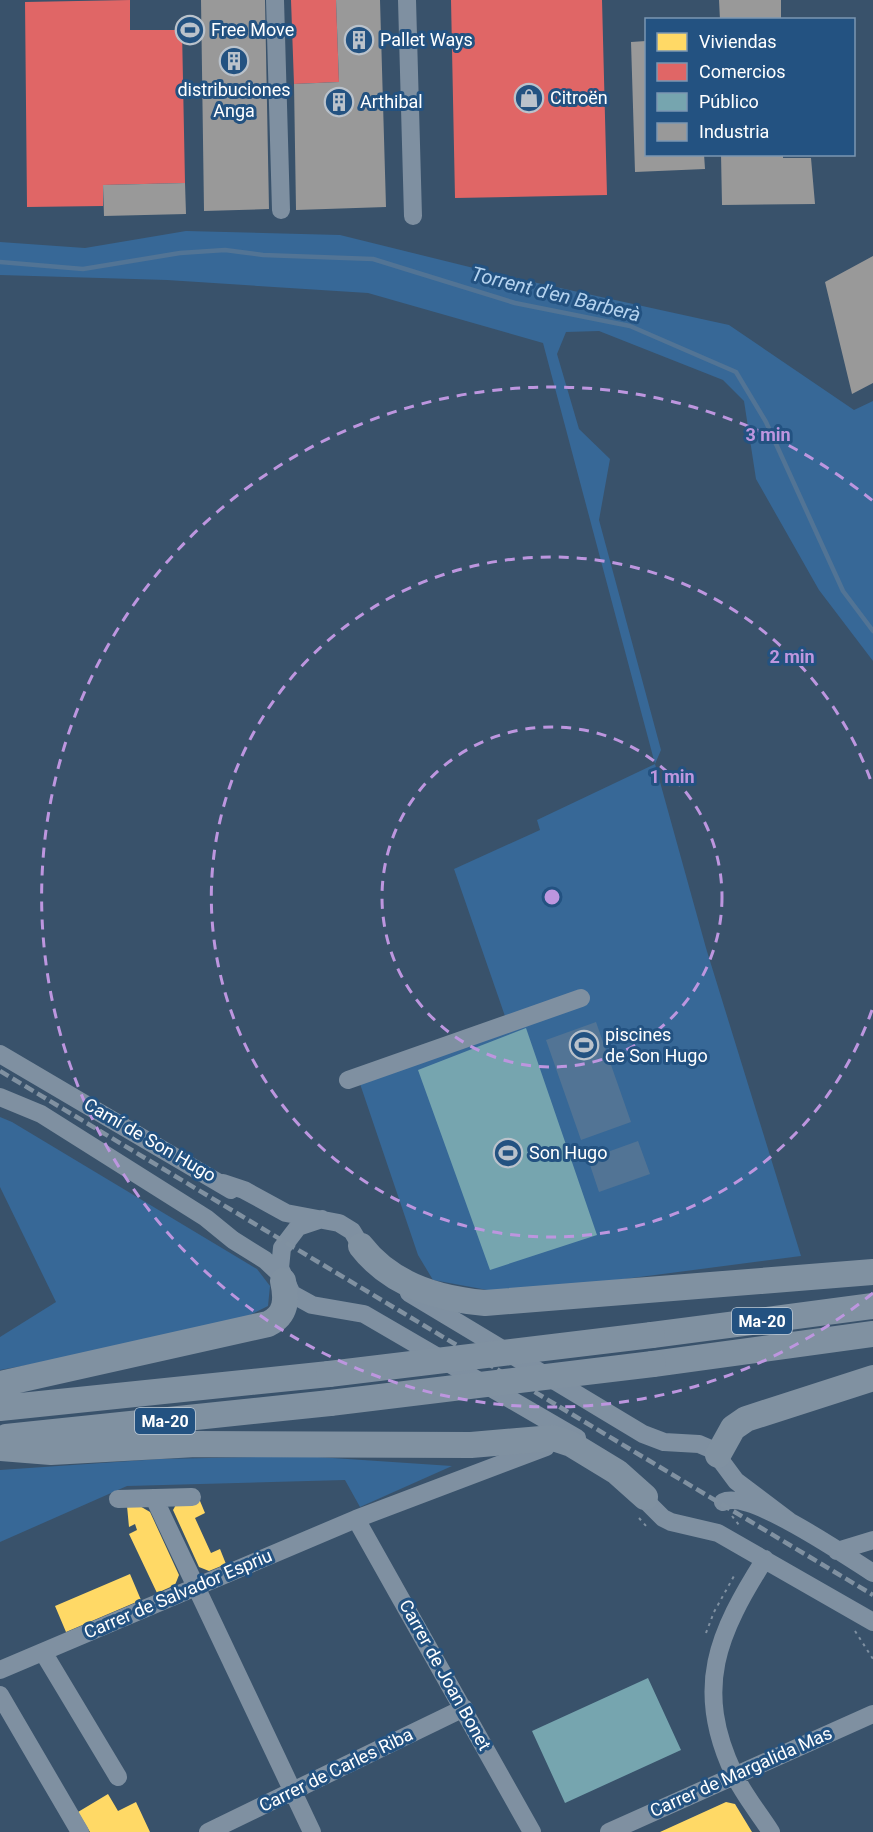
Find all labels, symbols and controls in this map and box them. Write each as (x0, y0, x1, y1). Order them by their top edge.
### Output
sports icon: Free Move (174, 14, 206, 46)
legend (645, 18, 855, 156)
place label: Free Move (211, 19, 294, 40)
building icon: Pallet Ways (343, 24, 375, 56)
place label: Pallet Ways (380, 29, 473, 50)
text: Viviendas (699, 31, 777, 52)
building icon: distribuciones Anga (218, 45, 250, 77)
text: Comercios (699, 61, 786, 82)
place label: distribuciones Anga (177, 79, 291, 121)
shop icon: Citroën (513, 82, 545, 114)
building icon: Arthibal (323, 86, 355, 118)
place label: Citroën (550, 87, 608, 108)
place label: Arthibal (360, 91, 423, 112)
text: Público (699, 91, 759, 112)
text: Industria (699, 121, 769, 142)
water label: Torrent d'en Barberà (469, 261, 643, 327)
text: 3 min (745, 424, 791, 445)
text: 2 min (769, 646, 815, 667)
text: 1 min (649, 766, 695, 787)
centre of rings (542, 887, 562, 907)
place label: piscines de Son Hugo (605, 1024, 708, 1066)
sports icon: piscines de Son Hugo (568, 1029, 600, 1061)
street label: Camí de Son Hugo (81, 1093, 220, 1186)
sports icon: Son Hugo (492, 1137, 524, 1169)
place label: Son Hugo (529, 1142, 608, 1163)
road number: Ma-20 (732, 1308, 792, 1334)
road number: Ma-20 (135, 1408, 195, 1434)
street label: Carrer de Salvador Espriu (81, 1544, 275, 1643)
street label: Carrer de Joan Bonet (395, 1596, 496, 1754)
street label: Carrer de Margalida Mas (646, 1722, 835, 1821)
street label: Carrer de Carles Riba (255, 1723, 416, 1816)

